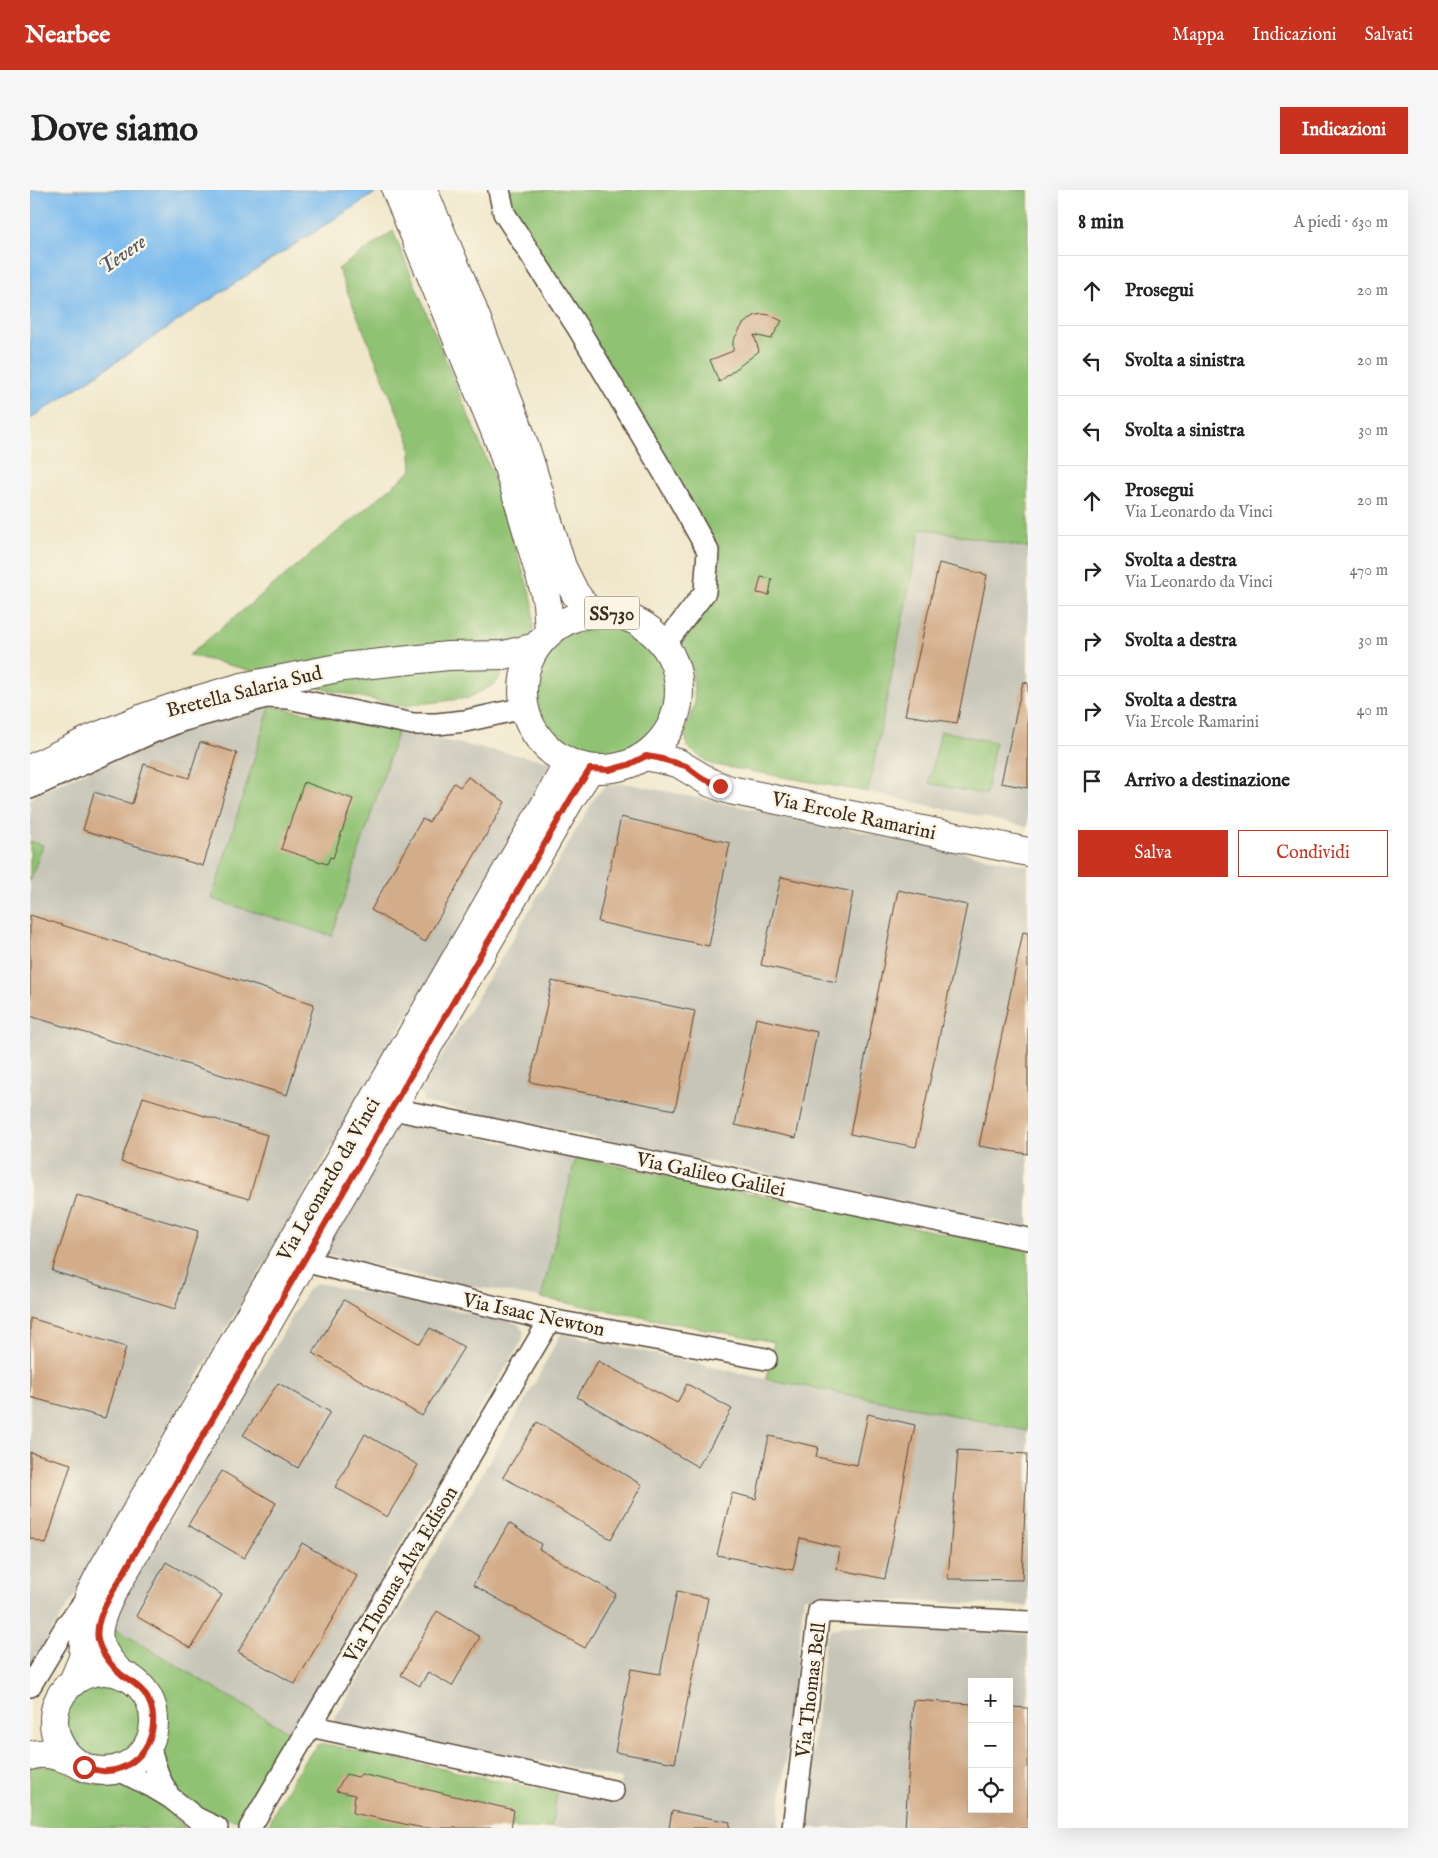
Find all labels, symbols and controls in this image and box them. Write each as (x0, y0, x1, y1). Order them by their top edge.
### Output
text: Nearbee (25, 20, 110, 51)
text: Mappa (1172, 24, 1224, 47)
text: Indicazioni (1252, 24, 1337, 47)
text: Salvati (1365, 24, 1413, 47)
button: Indicazioni (1280, 107, 1408, 154)
text: Dove siamo (30, 108, 198, 153)
text: 8 min (1078, 209, 1124, 236)
text: A piedi · 630 m (1294, 213, 1388, 233)
water label: Tevere (94, 229, 152, 281)
icon: ahead (1078, 277, 1106, 305)
text: Prosegui (1125, 279, 1194, 303)
text: 20 m (1357, 281, 1388, 301)
icon: left (1078, 347, 1106, 375)
text: Svolta a sinistra (1125, 349, 1245, 373)
text: 20 m (1357, 351, 1388, 371)
icon: left (1078, 417, 1106, 445)
text: Svolta a sinistra (1125, 419, 1245, 443)
text: 30 m (1358, 421, 1388, 441)
text: Prosegui (1125, 479, 1194, 503)
icon: ahead (1078, 487, 1106, 515)
text: 20 m (1357, 491, 1388, 511)
text: Via Leonardo da Vinci (1125, 503, 1273, 523)
text: Svolta a destra (1125, 549, 1237, 573)
icon: right (1078, 557, 1106, 585)
text: 470 m (1349, 561, 1388, 581)
text: Via Leonardo da Vinci (1125, 573, 1273, 593)
road number: SS730 (584, 596, 640, 629)
icon: right (1078, 627, 1106, 655)
text: Svolta a destra (1125, 629, 1237, 653)
text: 30 m (1358, 631, 1388, 651)
street label: Bretella Salaria Sud (164, 661, 325, 724)
text: Svolta a destra (1125, 689, 1237, 713)
icon: right (1078, 697, 1106, 725)
text: 40 m (1356, 701, 1388, 721)
text: Via Ercole Ramarini (1125, 713, 1259, 733)
icon: arrive (1078, 767, 1106, 795)
text: Arrivo a destinazione (1125, 769, 1290, 793)
route end (709, 775, 732, 798)
street label: Via Ercole Ramarini (768, 787, 938, 846)
button: Salva (1078, 830, 1228, 877)
button: Condividi (1238, 830, 1388, 877)
street label: Via Leonardo da Vinci (272, 1093, 386, 1267)
street label: Via Galileo Galilei (633, 1147, 788, 1203)
street label: Via Isaac Newton (459, 1288, 607, 1343)
street label: Via Thomas Alva Edison (338, 1482, 464, 1669)
street label: Via Thomas Bell (791, 1621, 832, 1760)
map controls (968, 1678, 1013, 1813)
button: + (968, 1678, 1013, 1723)
button: − (968, 1723, 1013, 1768)
route start (73, 1756, 96, 1779)
button: locate (968, 1768, 1013, 1813)

